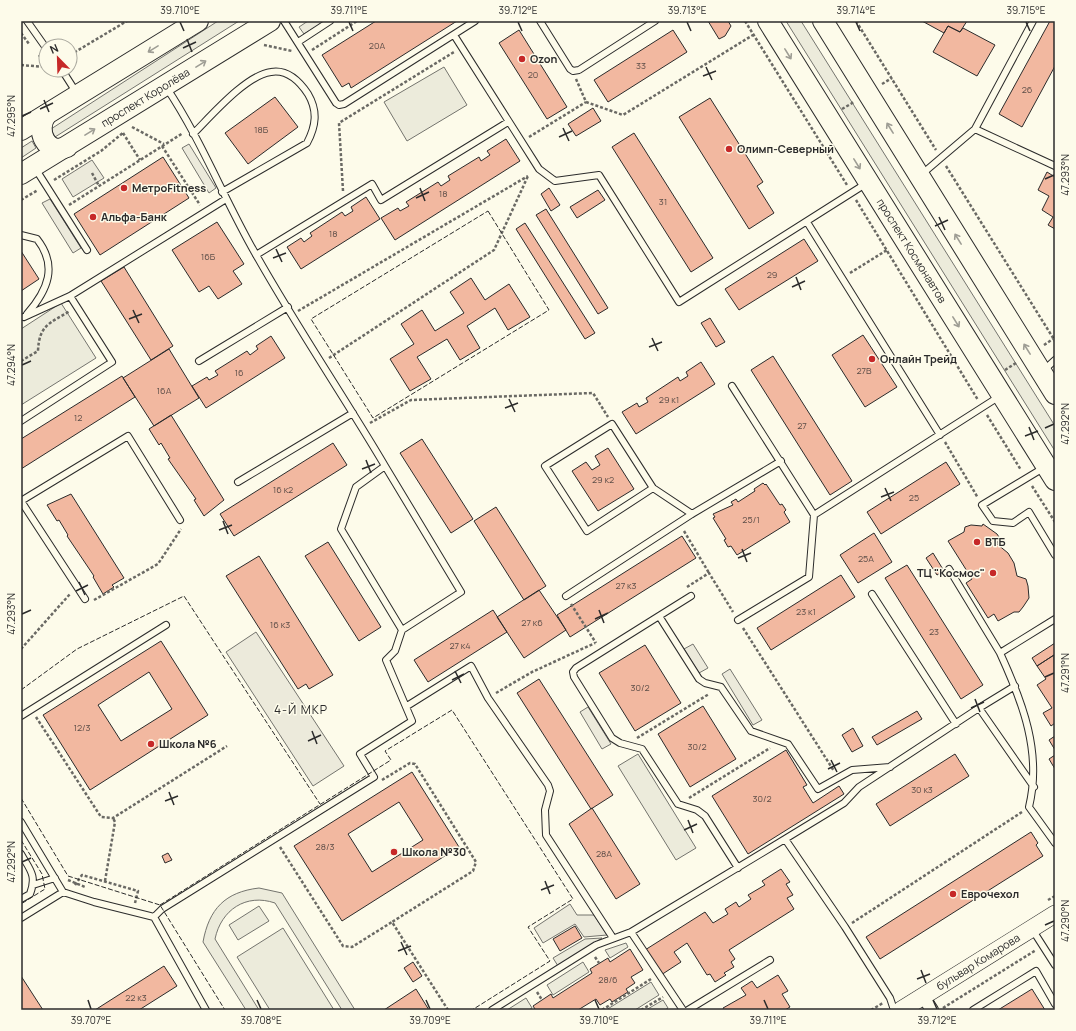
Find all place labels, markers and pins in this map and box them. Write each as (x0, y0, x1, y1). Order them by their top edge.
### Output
place label: Ozon (530, 51, 557, 66)
marker: Ozon (517, 54, 527, 64)
place label: Олимп-Северный (737, 141, 834, 156)
marker: Олимп-Северный (724, 144, 734, 154)
place label: МетроFitness (132, 180, 206, 195)
marker: МетроFitness (119, 183, 129, 193)
place label: Альфа-Банк (101, 209, 168, 224)
marker: Альфа-Банк (88, 212, 98, 222)
place label: Онлайн Трейд (880, 351, 957, 366)
marker: Онлайн Трейд (867, 354, 877, 364)
place label: ВТБ (985, 534, 1005, 549)
marker: ВТБ (972, 537, 982, 547)
place label: ТЦ "Космос" (917, 565, 985, 580)
marker: ТЦ "Космос" (988, 568, 998, 578)
place label: Школа №6 (159, 736, 217, 751)
marker: Школа №6 (146, 739, 156, 749)
place label: Школа №30 (402, 844, 466, 859)
marker: Школа №30 (389, 847, 399, 857)
place label: Еврочехол (961, 886, 1019, 901)
marker: Еврочехол (948, 889, 958, 899)

